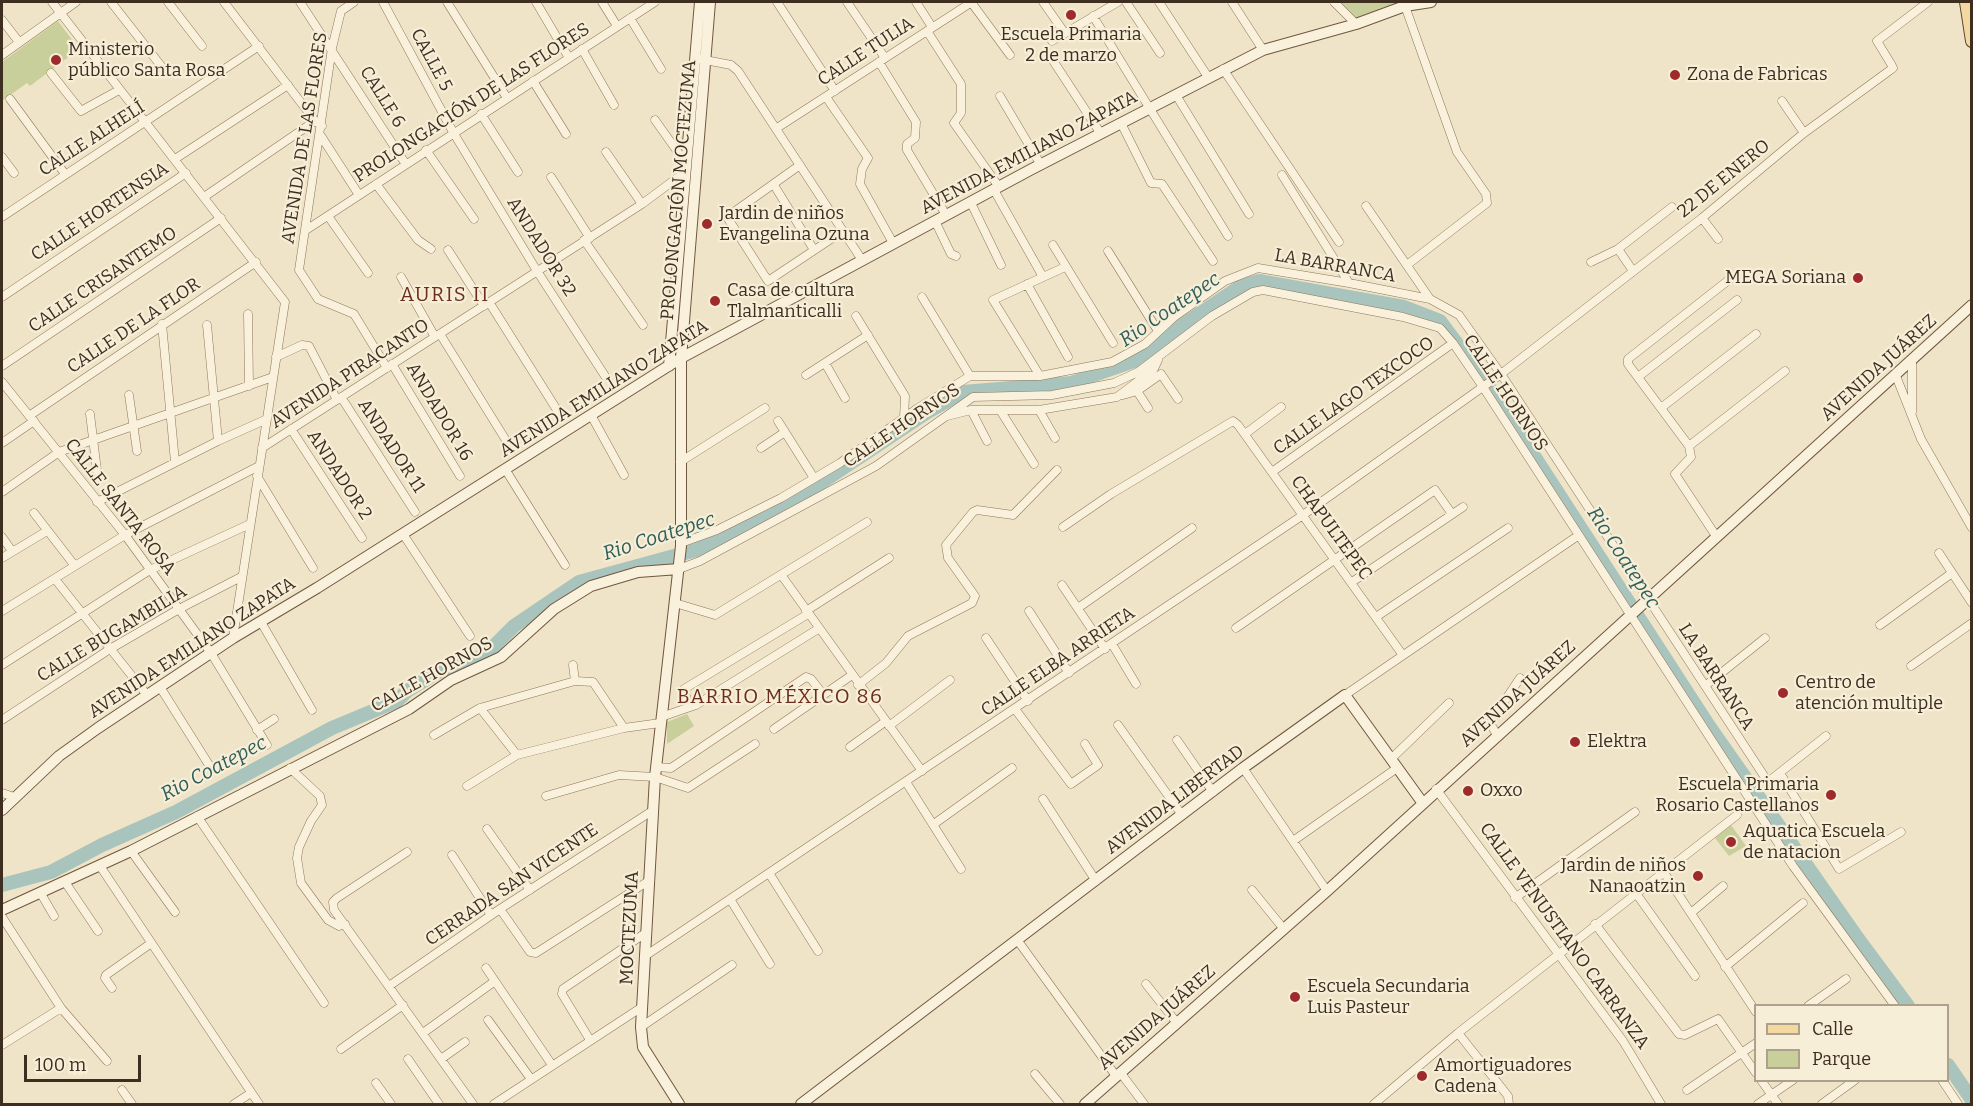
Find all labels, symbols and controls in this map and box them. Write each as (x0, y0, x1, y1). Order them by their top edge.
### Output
marker: Escuela Primaria 2 de marzo (1064, 8, 1078, 22)
street label: CALLE TULIA (814, 13, 918, 91)
street label: PROLONGACIÓN DE LAS FLORES (350, 19, 594, 187)
place label: Escuela Primaria 2 de marzo (1000, 24, 1142, 66)
street label: CALLE 5 (406, 25, 456, 95)
street label: AVENIDA DE LAS FLORES (278, 31, 332, 245)
place label: Ministerio público Santa Rosa (68, 39, 225, 82)
marker: Ministerio público Santa Rosa (49, 53, 63, 67)
street label: PROLONGACIÓN MOCTEZUMA (657, 59, 701, 321)
street label: CALLE 6 (355, 62, 409, 132)
place label: Zona de Fabricas (1687, 64, 1828, 86)
marker: Zona de Fabricas (1668, 68, 1682, 82)
street label: AVENIDA EMILIANO ZAPATA (917, 87, 1141, 219)
street label: CALLE ALHELÍ (35, 97, 149, 181)
street label: 22 DE ENERO (1674, 135, 1774, 223)
street label: CALLE HORTENSIA (27, 158, 173, 266)
street label: ANDADOR 32 (502, 193, 580, 301)
place label: Jardin de niños Evangelina Ozuna (719, 203, 869, 246)
marker: Jardin de niños Evangelina Ozuna (700, 217, 714, 231)
street label: CALLE CRISANTEMO (25, 222, 181, 338)
street label: LA BARRANCA (1273, 245, 1397, 287)
place label: MEGA Soriana (1725, 267, 1846, 289)
water label: Rio Coatepec (1115, 268, 1225, 352)
marker: MEGA Soriana (1851, 271, 1865, 285)
street label: CALLE DE LA FLOR (63, 273, 205, 379)
place label: Casa de cultura Tlalmanticalli (727, 280, 854, 322)
district label: AURIS II (400, 283, 490, 307)
marker: Casa de cultura Tlalmanticalli (708, 294, 722, 308)
street label: AVENIDA JUÁREZ (1817, 310, 1941, 426)
street label: AVENIDA PIRACANTO (267, 315, 433, 433)
street label: AVENIDA EMILIANO ZAPATA (496, 316, 712, 462)
street label: CALLE HORNOS (1458, 331, 1552, 455)
street label: CALLE LAGO TEXCOCO (1269, 332, 1439, 460)
street label: ANDADOR 16 (401, 359, 477, 465)
street label: CALLE HORNOS (840, 379, 964, 473)
street label: ANDADOR 11 (353, 395, 429, 497)
street label: ANDADOR 2 (302, 426, 376, 524)
street label: CALLE SANTA ROSA (60, 434, 180, 580)
street label: CHAPULTEPEC (1286, 471, 1376, 585)
water label: Rio Coatepec (1581, 503, 1665, 613)
water label: Rio Coatepec (600, 508, 718, 566)
street label: AVENIDA EMILIANO ZAPATA (85, 573, 299, 723)
street label: CALLE BUGAMBILIA (33, 581, 191, 687)
street label: CALLE ELBA ARRIETA (977, 603, 1139, 721)
street label: LA BARRANCA (1674, 620, 1758, 734)
street label: CALLE HORNOS (367, 633, 497, 717)
street label: AVENIDA JUÁREZ (1456, 636, 1580, 752)
place label: Centro de atención multiple (1795, 672, 1943, 714)
district label: BARRIO MÉXICO 86 (677, 685, 883, 709)
marker: Centro de atención multiple (1776, 686, 1790, 700)
water label: Rio Coatepec (157, 731, 271, 807)
place label: Elektra (1587, 731, 1647, 753)
marker: Elektra (1568, 735, 1582, 749)
street label: AVENIDA LIBERTAD (1101, 741, 1249, 859)
place label: Escuela Primaria Rosario Castellanos (1656, 774, 1819, 816)
place label: Oxxo (1480, 780, 1523, 802)
marker: Oxxo (1461, 784, 1475, 798)
marker: Escuela Primaria Rosario Castellanos (1824, 788, 1838, 802)
street label: CERRADA SAN VICENTE (421, 819, 603, 951)
street label: CALLE VENUSTIANO CARRANZA (1475, 819, 1653, 1053)
place label: Aquatica Escuela de natacion (1743, 821, 1885, 864)
marker: Aquatica Escuela de natacion (1724, 835, 1738, 849)
place label: Jardin de niños Nanaoatzin (1561, 855, 1686, 898)
marker: Jardin de niños Nanaoatzin (1691, 869, 1705, 883)
street label: MOCTEZUMA (616, 870, 644, 986)
street label: AVENIDA JUÁREZ (1094, 961, 1220, 1075)
place label: Escuela Secundaria Luis Pasteur (1307, 976, 1470, 1018)
marker: Escuela Secundaria Luis Pasteur (1288, 990, 1302, 1004)
legend (1754, 1004, 1949, 1082)
text: Calle (1812, 1018, 1853, 1040)
scale bar (27, 1043, 144, 1081)
text: Parque (1812, 1048, 1871, 1070)
text: 100 m (35, 1054, 86, 1076)
place label: Amortiguadores Cadena (1434, 1055, 1572, 1098)
marker: Amortiguadores Cadena (1415, 1069, 1429, 1083)

